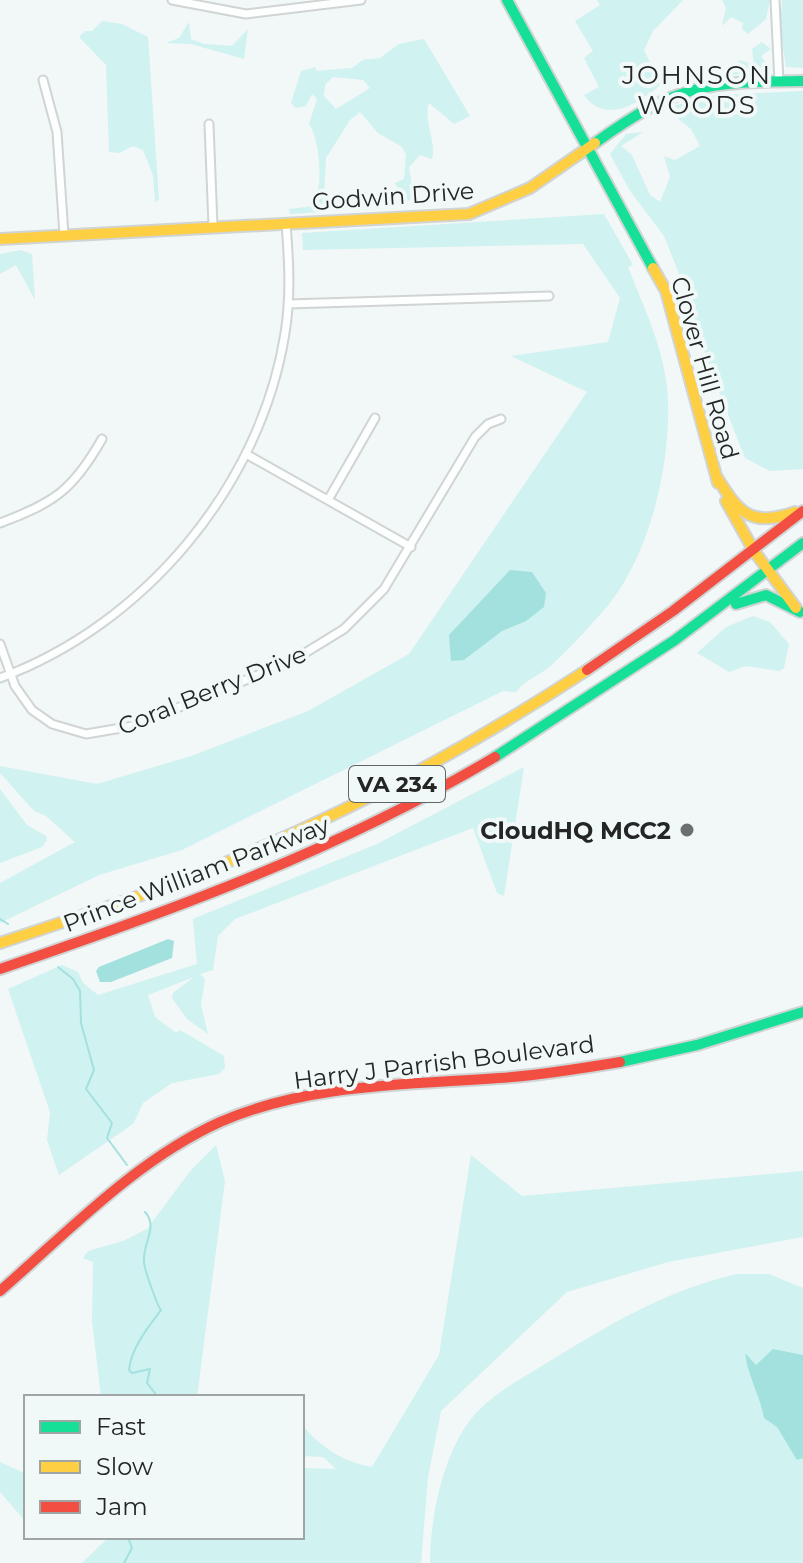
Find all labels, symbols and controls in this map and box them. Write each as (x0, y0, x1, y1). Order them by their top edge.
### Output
district label: JOHNSON WOODS (621, 59, 772, 121)
street label: Godwin Drive (311, 176, 475, 216)
street label: Clover Hill Road (665, 273, 745, 463)
street label: Coral Berry Drive (114, 639, 310, 741)
road number: VA 234 (349, 766, 445, 802)
street label: Prince William Parkway (59, 810, 333, 938)
place label: CloudHQ MCC2 (480, 816, 671, 845)
marker: CloudHQ MCC2 (678, 821, 696, 839)
street label: Harry J Parrish Boulevard (292, 1029, 596, 1095)
legend (24, 1395, 304, 1539)
text: Fast (96, 1412, 147, 1441)
text: Slow (96, 1452, 153, 1481)
text: Jam (95, 1492, 148, 1521)

